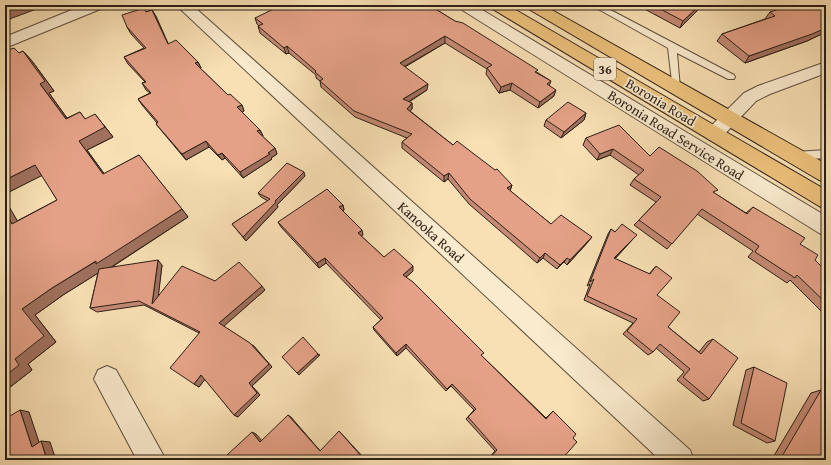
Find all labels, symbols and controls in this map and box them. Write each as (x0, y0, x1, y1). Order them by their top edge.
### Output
road number: 36 (594, 58, 616, 80)
street label: Boronia Road (622, 73, 700, 131)
street label: Boronia Road Service Road (604, 85, 748, 185)
street label: Kanooka Road (393, 197, 469, 268)

